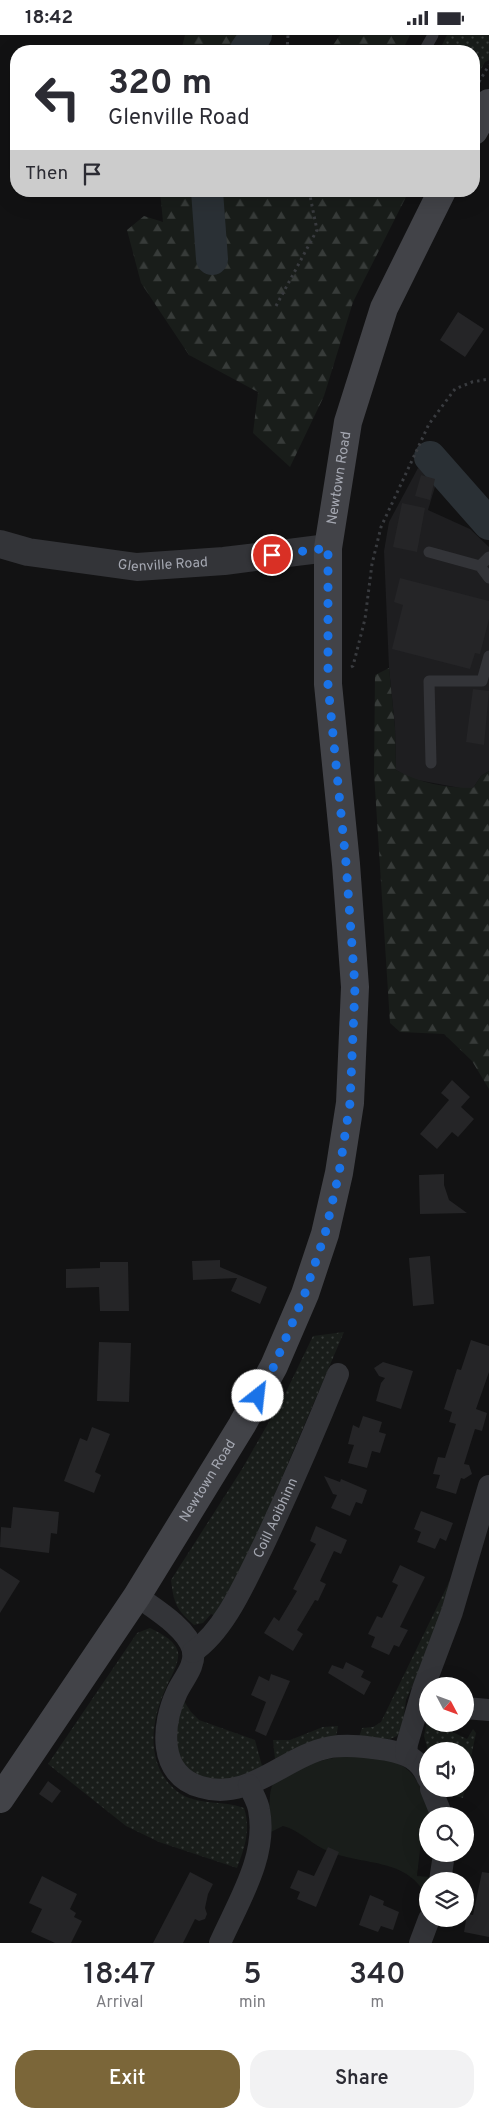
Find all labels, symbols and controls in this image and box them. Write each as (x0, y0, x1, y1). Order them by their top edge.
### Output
text: 18:42 (25, 6, 73, 30)
text: 320 m (108, 62, 212, 106)
icon: left (25, 65, 90, 130)
text: Glenville Road (108, 105, 250, 132)
icon: arrive (78, 160, 106, 188)
text: Then (25, 162, 68, 186)
street label: Newtown Road (323, 430, 355, 526)
pin (251, 534, 293, 576)
icon: arrive (258, 541, 286, 569)
street label: Glenville Road (117, 554, 208, 576)
position arrow (231, 1369, 283, 1421)
street label: Newtown Road (176, 1436, 240, 1525)
street label: Coill Aoibhinn (250, 1475, 301, 1561)
north arrow (419, 1677, 474, 1733)
map controls (419, 1677, 474, 1927)
button: sound (419, 1742, 474, 1797)
button: search (419, 1807, 474, 1862)
button: layers (419, 1872, 474, 1927)
text: 18:47 (83, 1957, 156, 1994)
text: 5 (243, 1957, 262, 1994)
text: 340 (349, 1957, 406, 1994)
text: Arrival (96, 1993, 143, 2013)
text: min (239, 1993, 266, 2013)
text: m (371, 1993, 384, 2013)
button: Exit (15, 2050, 240, 2108)
button: Share (250, 2050, 474, 2108)

